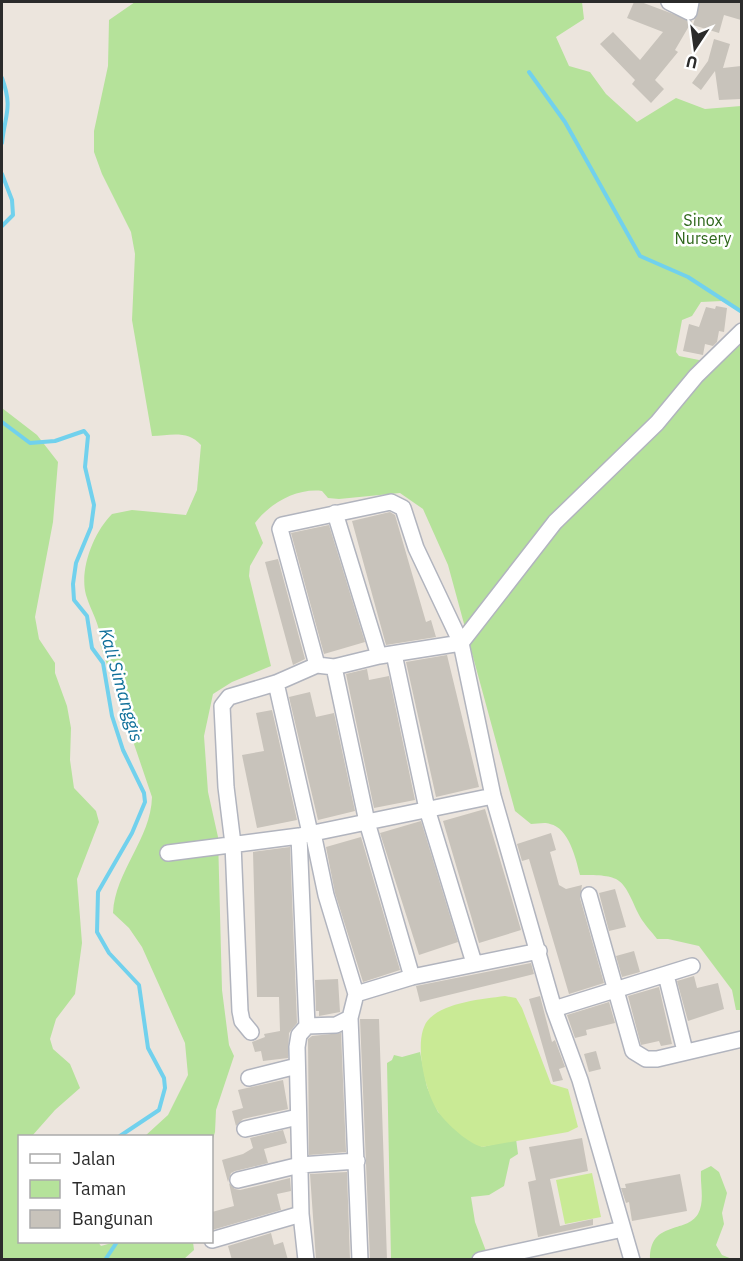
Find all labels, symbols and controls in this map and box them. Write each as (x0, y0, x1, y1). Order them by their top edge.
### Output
north arrow (665, 18, 725, 78)
text: U (684, 52, 699, 74)
park label: Sinox Nursery (675, 210, 731, 248)
water label: Kali Simanggis (94, 625, 149, 744)
legend (18, 1135, 213, 1243)
text: Jalan (72, 1147, 116, 1170)
text: Taman (72, 1177, 126, 1200)
text: Bangunan (72, 1207, 153, 1230)

